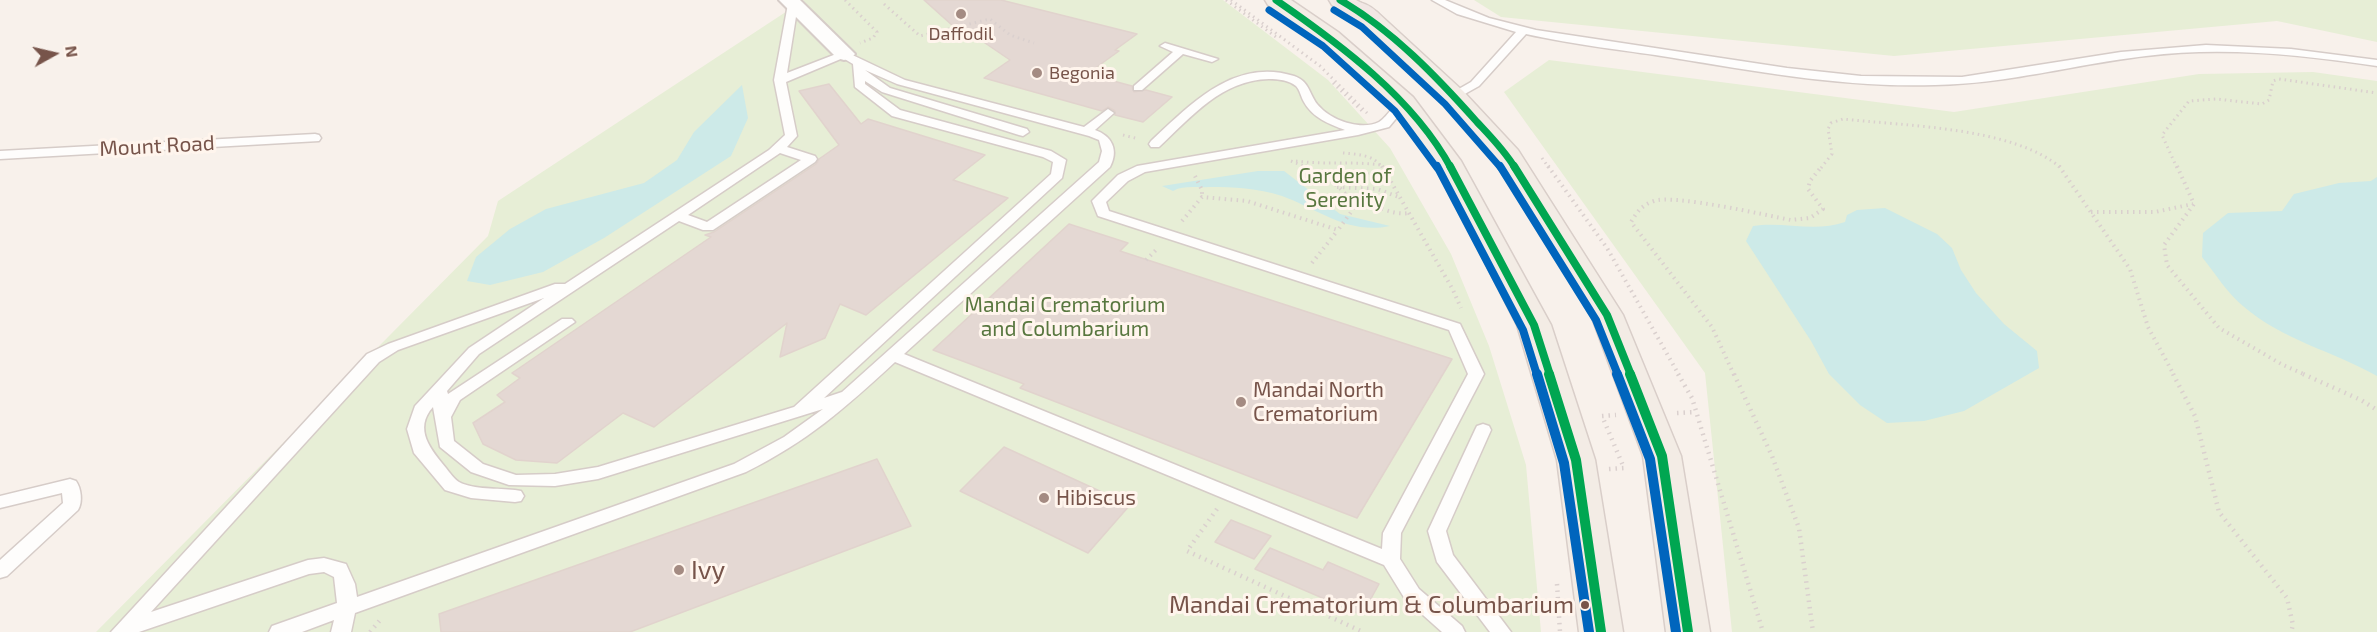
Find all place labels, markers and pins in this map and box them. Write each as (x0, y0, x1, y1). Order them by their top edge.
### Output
marker: Daffodil (954, 7, 968, 21)
place label: Daffodil (929, 23, 993, 45)
place label: Begonia (1049, 62, 1115, 84)
marker: Begonia (1030, 66, 1044, 80)
place label: Mandai North Crematorium (1253, 377, 1384, 427)
marker: Mandai North Crematorium (1234, 395, 1248, 409)
place label: Hibiscus (1056, 485, 1136, 511)
marker: Hibiscus (1037, 491, 1051, 505)
place label: Ivy (691, 554, 725, 586)
marker: Ivy (672, 563, 686, 577)
place label: Mandai Crematorium & Columbarium (1169, 591, 1574, 619)
marker: Mandai Crematorium & Columbarium (1579, 599, 1591, 611)

